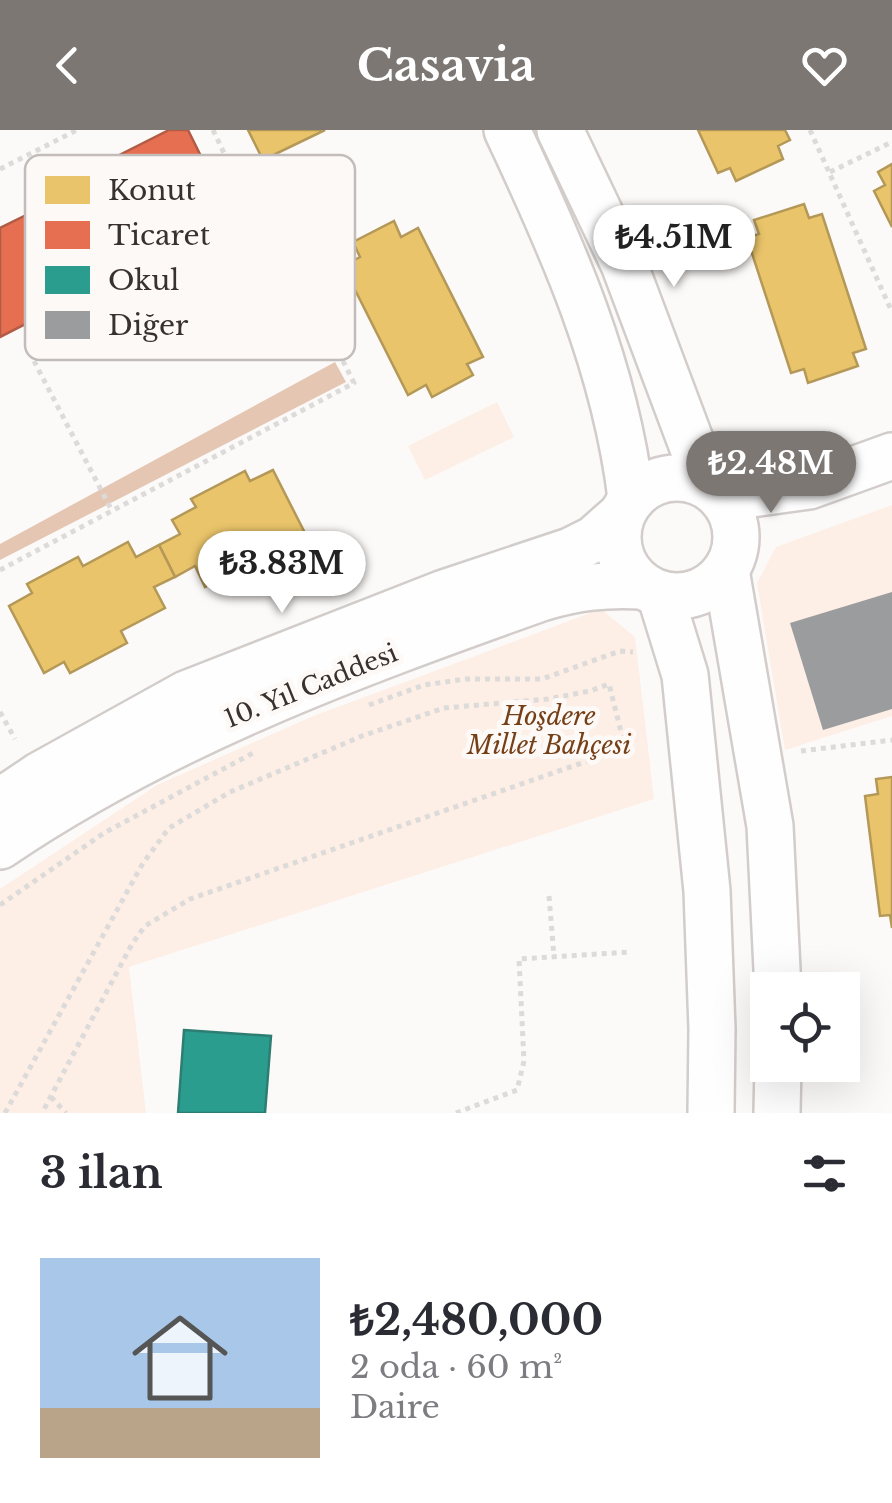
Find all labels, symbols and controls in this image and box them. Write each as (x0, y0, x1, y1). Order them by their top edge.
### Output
text: Casavia (357, 37, 535, 93)
icon: back (40, 38, 95, 93)
icon: heart (797, 38, 852, 93)
legend (25, 155, 355, 360)
text: Konut (108, 173, 196, 208)
pin: ₺4.51M (593, 205, 755, 290)
text: ₺4.51M (615, 217, 733, 257)
text: Ticaret (108, 218, 211, 253)
text: Okul (108, 263, 179, 298)
text: Diğer (108, 308, 189, 343)
pin: ₺2.48M (690, 431, 852, 516)
text: ₺2.48M (708, 443, 834, 483)
pin: ₺3.83M (201, 531, 363, 616)
text: ₺3.83M (220, 543, 344, 583)
street label: 10. Yıl Caddesi (220, 637, 402, 735)
park label: Hoşdere Millet Bahçesi (466, 701, 631, 761)
map controls (750, 972, 860, 1082)
button: locate (750, 972, 860, 1082)
icon: filters (797, 1146, 852, 1201)
text: 3 ilan (40, 1147, 163, 1199)
text: ₺2,480,000 (350, 1294, 603, 1346)
icon: home (120, 1298, 240, 1418)
text: 2 oda · 60 m² (350, 1347, 562, 1387)
text: Daire (350, 1387, 440, 1427)

